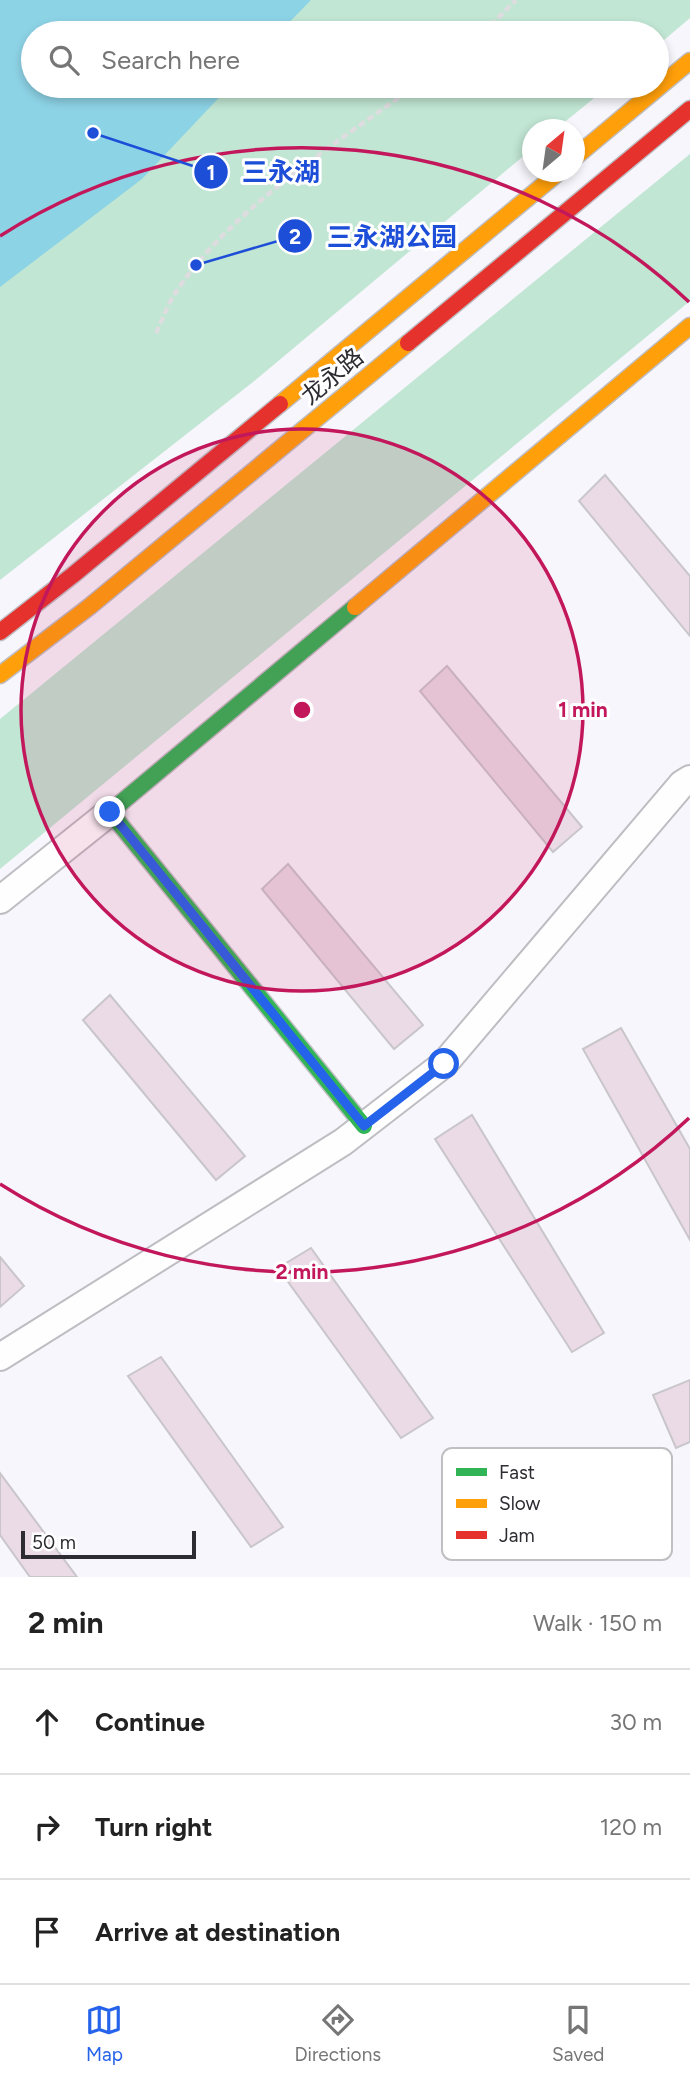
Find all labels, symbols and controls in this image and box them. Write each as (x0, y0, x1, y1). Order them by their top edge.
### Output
search box (21, 21, 669, 98)
icon: search (45, 41, 83, 79)
text: Search here (101, 44, 240, 76)
north arrow (522, 119, 585, 182)
callout: 三永湖 (193, 149, 334, 196)
text: 三永湖 (242, 156, 320, 188)
text: 1 (207, 160, 215, 185)
callout: 三永湖公园 (278, 213, 471, 260)
text: 三永湖公园 (327, 221, 457, 253)
text: 2 (289, 224, 301, 249)
street label: 龙永路 (295, 342, 369, 410)
text: 1 min (558, 697, 608, 722)
centre of rings (290, 698, 314, 722)
route end (94, 796, 125, 827)
route start (428, 1048, 459, 1079)
text: 2 min (276, 1259, 328, 1284)
legend (442, 1448, 672, 1560)
text: Fast (499, 1461, 535, 1484)
text: Slow (499, 1492, 541, 1515)
text: Jam (499, 1524, 535, 1547)
scale bar (21, 1528, 196, 1560)
text: 50 m (32, 1531, 76, 1554)
text: 2 min (28, 1604, 104, 1641)
text: Walk · 150 m (533, 1609, 662, 1637)
icon: ahead (28, 1703, 66, 1741)
text: Continue (95, 1706, 205, 1738)
text: 30 m (609, 1708, 662, 1736)
icon: right (28, 1808, 66, 1846)
text: Turn right (95, 1811, 212, 1843)
text: 120 m (600, 1813, 662, 1841)
icon: arrive (28, 1913, 66, 1951)
text: Arrive at destination (95, 1916, 340, 1948)
tab: Map (85, 2001, 123, 2066)
tab: Directions (294, 2001, 381, 2066)
tab: Saved (552, 2001, 604, 2066)

